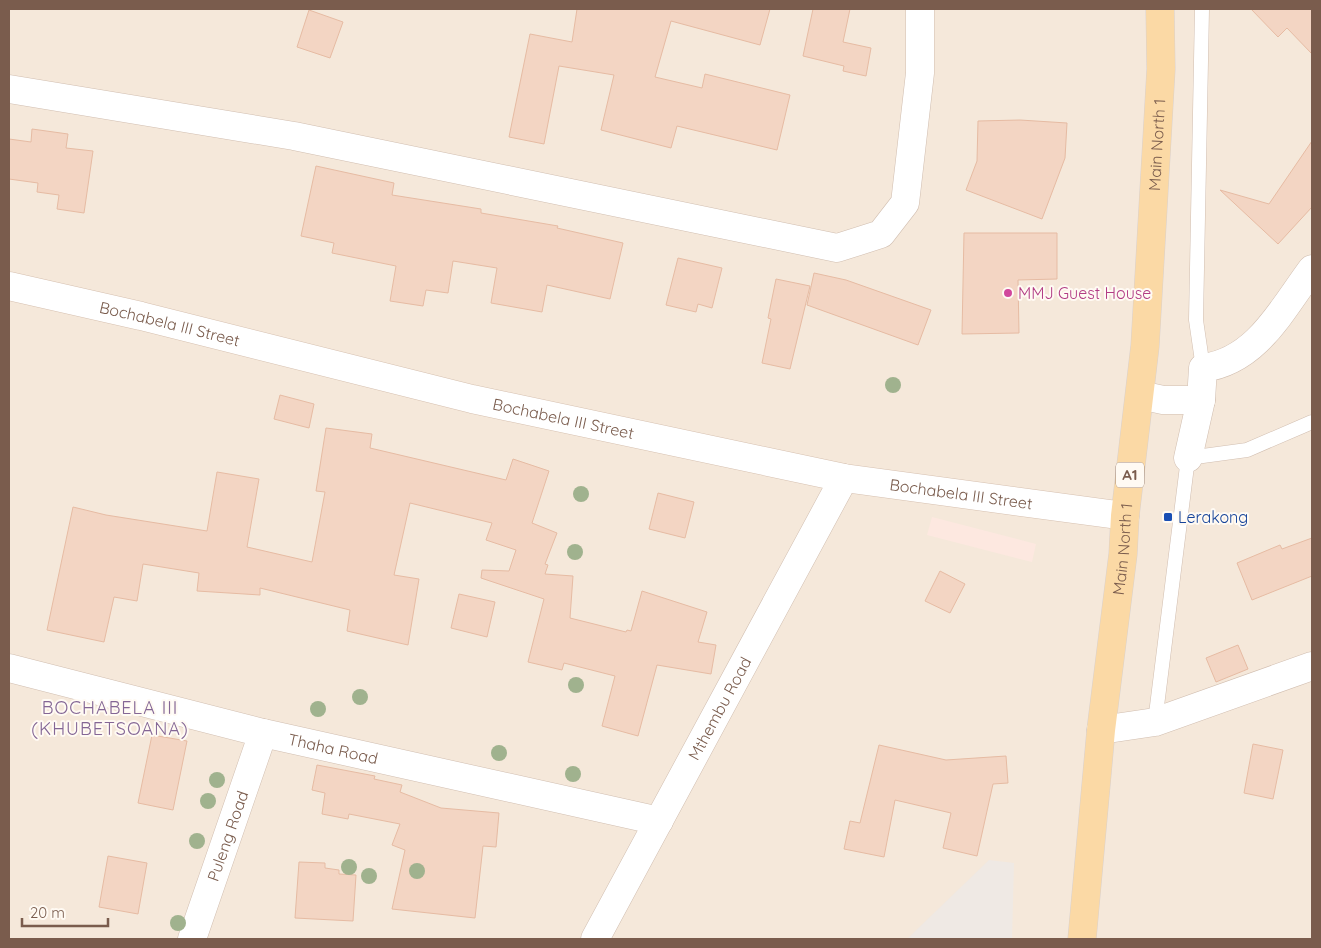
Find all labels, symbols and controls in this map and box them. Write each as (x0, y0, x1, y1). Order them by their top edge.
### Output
street label: Main North 1 (1144, 98, 1169, 191)
place label: MMJ Guest House (1018, 283, 1151, 303)
marker: MMJ Guest House (1002, 287, 1014, 299)
street label: Bochabela III Street (98, 297, 242, 350)
street label: Bochabela III Street (491, 394, 636, 443)
road number: A1 (1116, 462, 1144, 488)
street label: Bochabela III Street (888, 474, 1034, 513)
street label: Main North 1 (1108, 502, 1136, 596)
place label: Lerakong (1178, 507, 1248, 527)
marker: Lerakong (1162, 511, 1174, 523)
street label: Mthembu Road (684, 653, 755, 764)
district label: BOCHABELA III (KHUBETSOANA) (31, 696, 189, 740)
street label: Thaha Road (286, 729, 380, 768)
street label: Puleng Road (203, 788, 252, 884)
scale bar (22, 896, 109, 928)
text: 20 m (30, 903, 65, 922)

